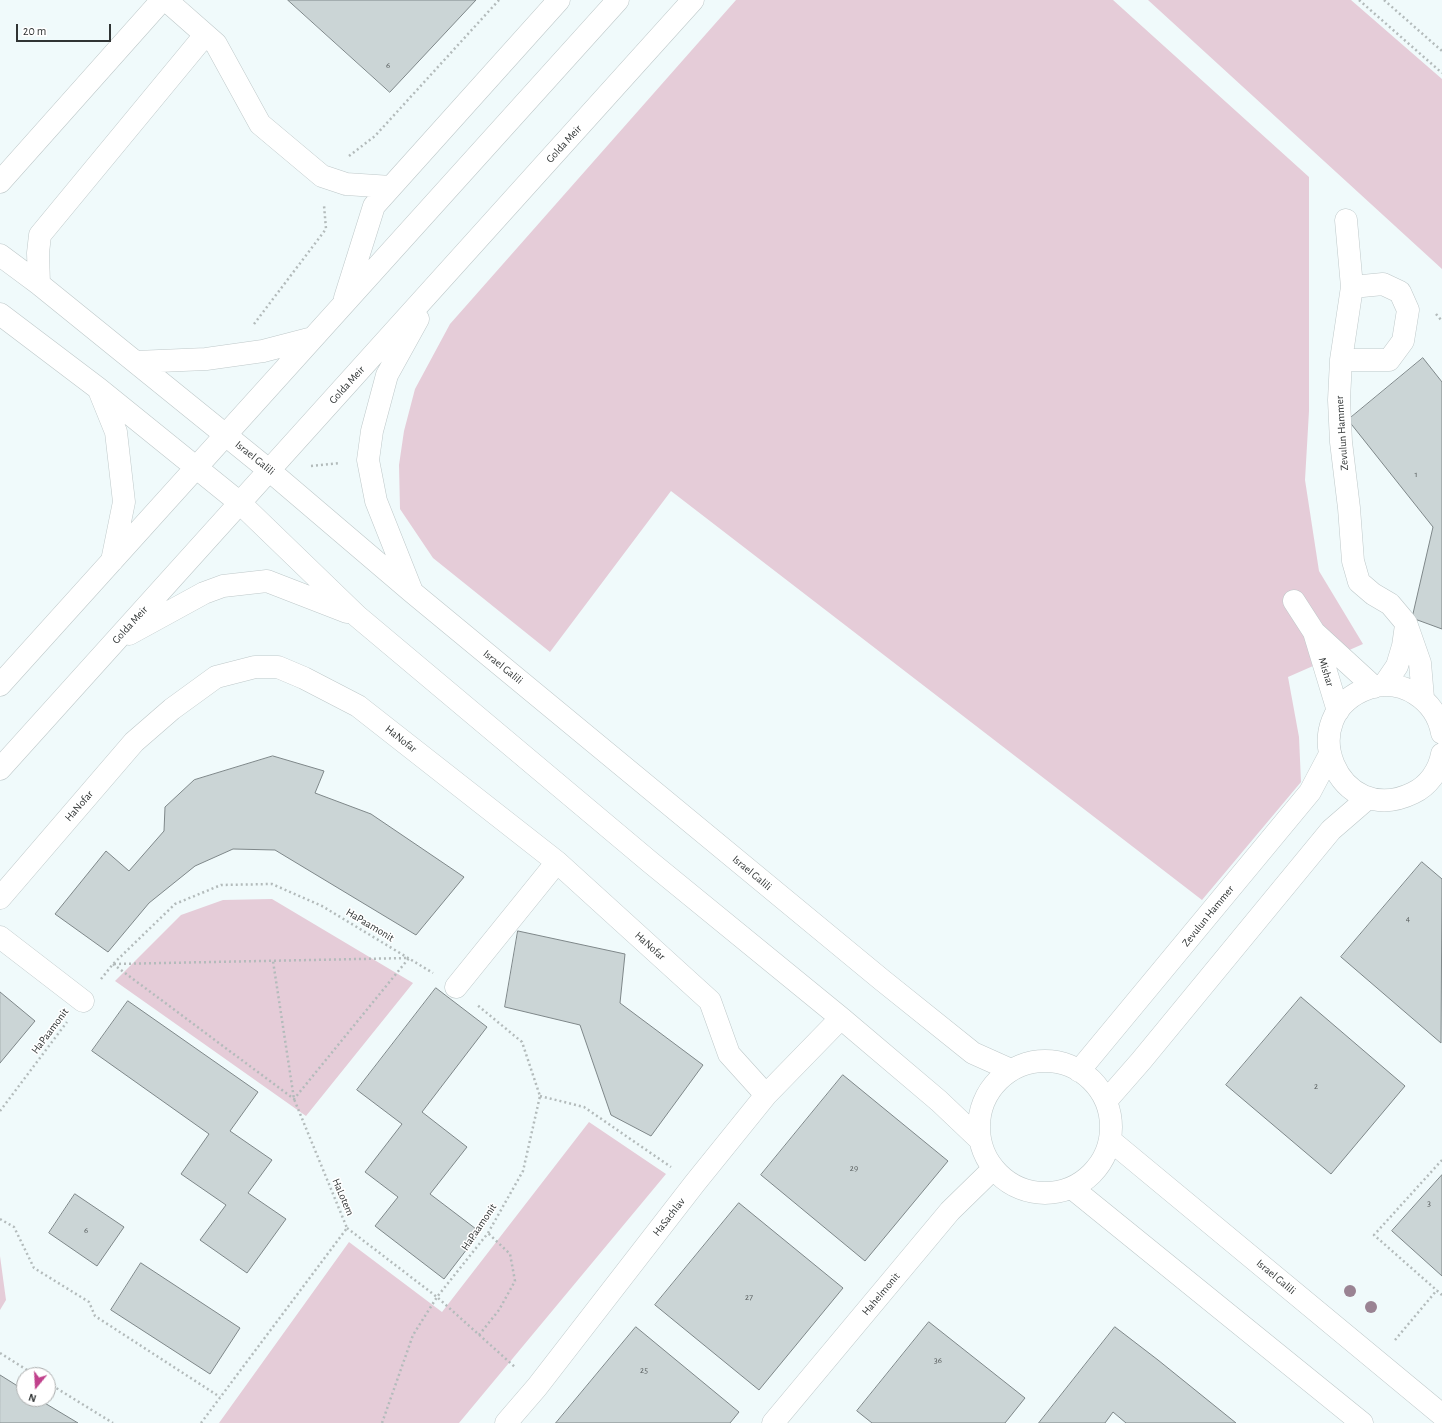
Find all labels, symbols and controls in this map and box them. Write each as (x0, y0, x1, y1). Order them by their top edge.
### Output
scale bar (18, 16, 113, 42)
text: 20 m (23, 25, 46, 37)
house number: 6 (386, 60, 390, 70)
street label: Golda Meir (543, 122, 585, 166)
street label: Golda Meir (326, 363, 368, 407)
street label: Zevulun Hammer (1333, 395, 1351, 471)
street label: Israel Galili (232, 438, 278, 478)
house number: 1 (1414, 469, 1418, 479)
street label: Golda Meir (109, 603, 151, 647)
street label: Israel Galili (480, 647, 526, 687)
street label: Mishar (1315, 656, 1337, 688)
street label: HaNofar (383, 723, 419, 755)
street label: HaNofar (62, 788, 96, 824)
street label: Israel Galili (730, 853, 774, 893)
street label: Zevulun Hammer (1179, 883, 1237, 949)
street label: HaPaamonit (344, 905, 396, 945)
house number: 4 (1406, 913, 1410, 923)
street label: HaNofar (632, 929, 668, 963)
street label: HaPaamonit (29, 1006, 71, 1056)
house number: 2 (1314, 1081, 1318, 1091)
house number: 29 (850, 1163, 858, 1173)
street label: HaLotem (329, 1176, 357, 1218)
street label: HaSachlav (650, 1195, 688, 1239)
house number: 3 (1427, 1198, 1431, 1208)
street label: HaPaamonit (458, 1201, 500, 1253)
house number: 6 (84, 1225, 88, 1235)
street label: Israel Galili (1254, 1257, 1298, 1297)
street label: Hahelmonit (859, 1270, 903, 1318)
house number: 27 (745, 1292, 753, 1302)
house number: 36 (934, 1355, 942, 1365)
house number: 25 (640, 1365, 648, 1375)
north arrow (16, 1367, 56, 1407)
text: N (27, 1392, 38, 1404)

